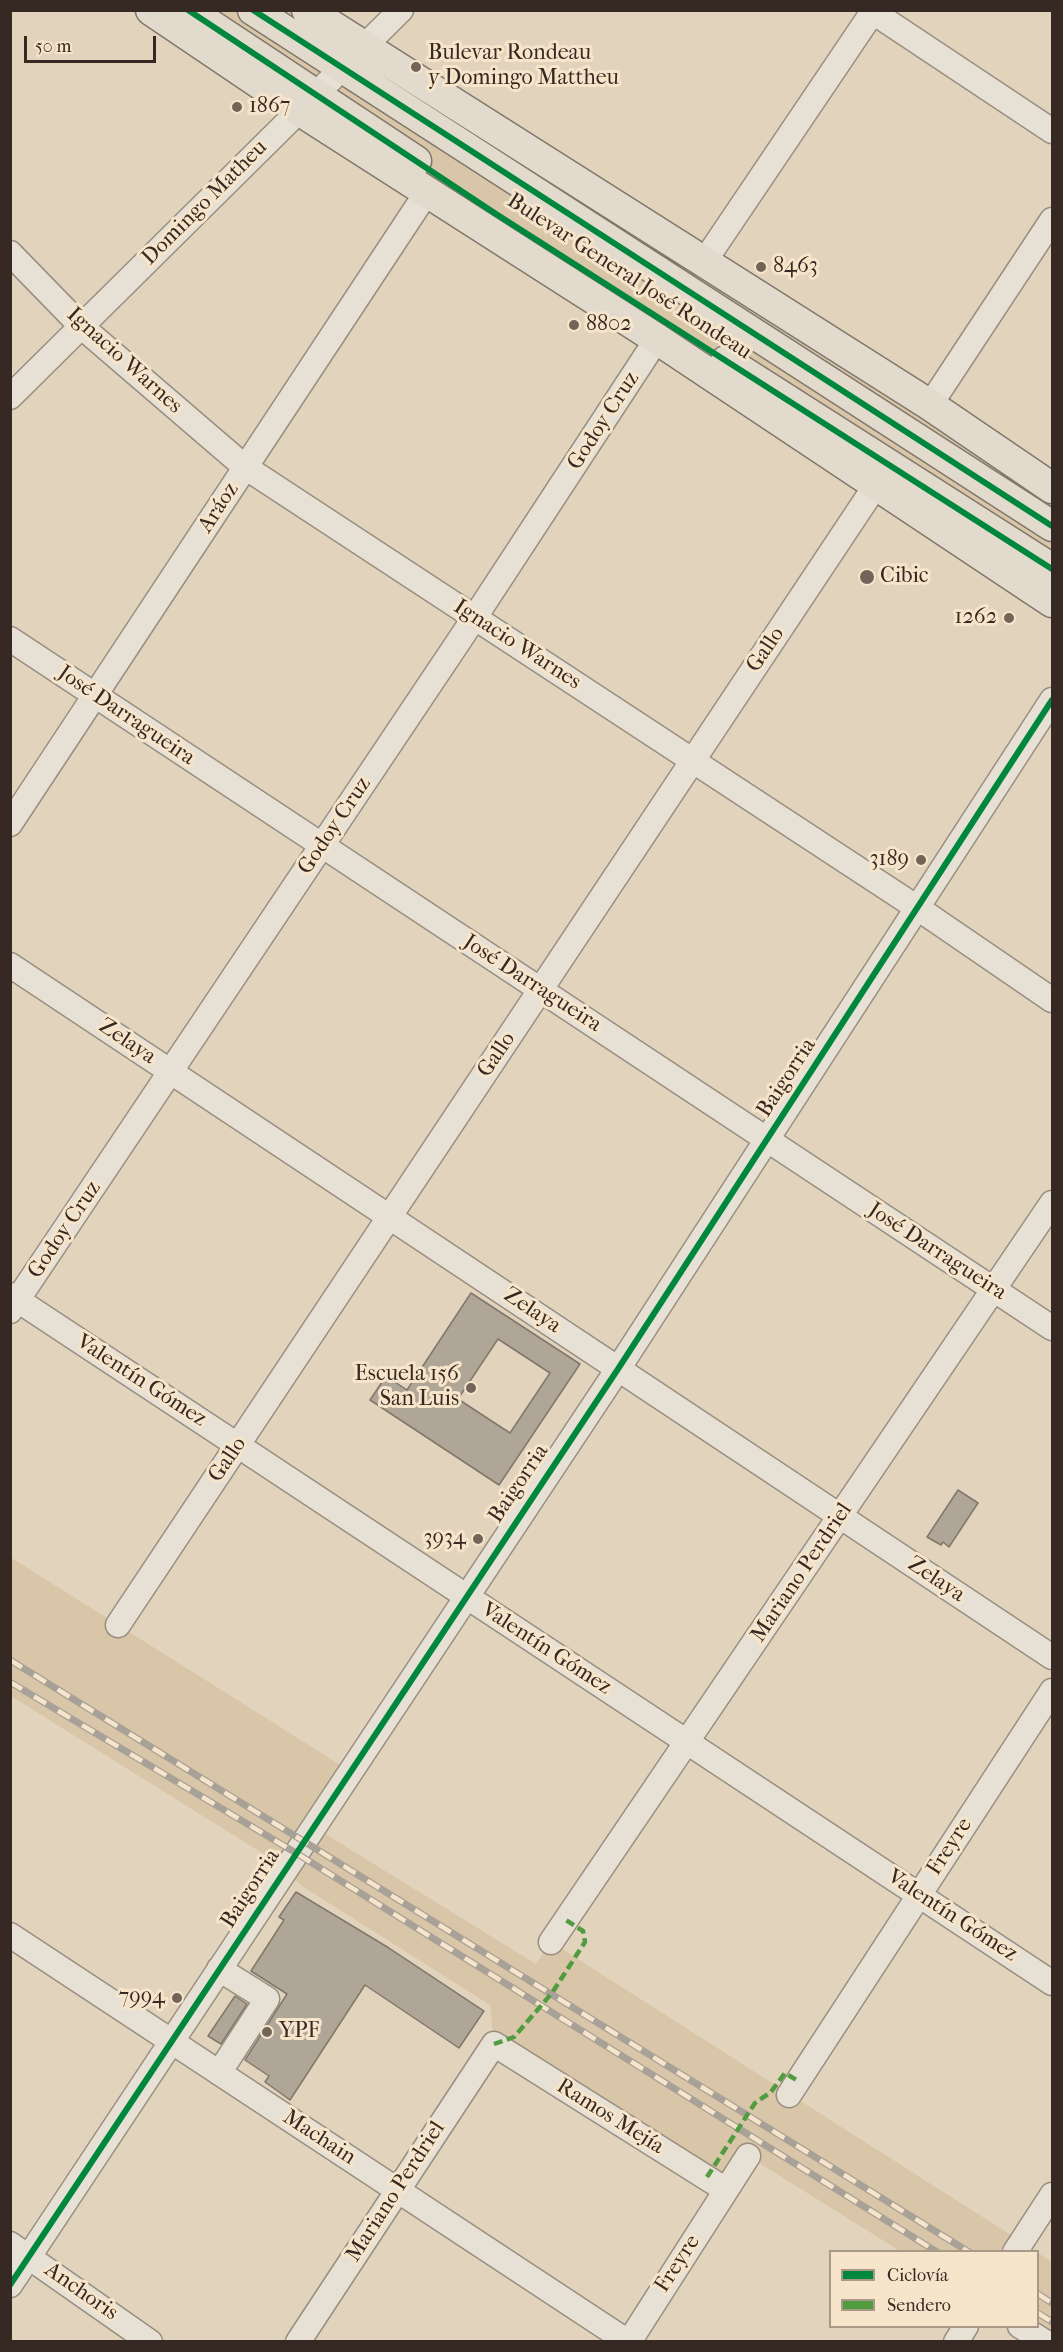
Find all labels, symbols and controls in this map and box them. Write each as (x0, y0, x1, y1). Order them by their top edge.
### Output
scale bar (27, 24, 159, 62)
text: 50 m (35, 36, 71, 57)
place label: Bulevar Rondeau y Domingo Mattheu (428, 41, 619, 92)
marker: Bulevar Rondeau y Domingo Mattheu (409, 60, 423, 74)
place label: 1867 (249, 94, 290, 120)
marker: 1867 (230, 100, 244, 114)
street label: Domingo Matheu (137, 135, 273, 271)
street label: Bulevar General José Rondeau (502, 188, 756, 366)
place label: 8463 (773, 254, 818, 280)
marker: 8463 (754, 260, 768, 274)
street label: Ignacio Warnes (61, 302, 187, 420)
place label: 8802 (586, 312, 632, 338)
marker: 8802 (567, 318, 581, 332)
street label: Godoy Cruz (562, 367, 646, 475)
street label: Aráoz (193, 478, 245, 538)
place label: Cibic (880, 564, 928, 590)
marker: Cibic (858, 568, 876, 586)
street label: Ignacio Warnes (448, 594, 586, 696)
place label: 1262 (955, 605, 997, 631)
marker: 1262 (1002, 611, 1016, 625)
street label: Gallo (741, 622, 791, 678)
street label: José Darragueira (52, 660, 200, 772)
street label: Godoy Cruz (293, 772, 377, 880)
place label: 3189 (870, 847, 909, 873)
marker: 3189 (914, 853, 928, 867)
street label: José Darragueira (458, 929, 606, 1039)
street label: Zelaya (93, 1013, 161, 1071)
street label: Gallo (472, 1027, 522, 1083)
street label: Baigorria (752, 1034, 822, 1122)
street label: Godoy Cruz (23, 1176, 107, 1284)
street label: José Darragueira (863, 1197, 1011, 1307)
street label: Zelaya (498, 1282, 566, 1340)
street label: Valentín Gómez (71, 1329, 211, 1433)
place label: Escuela 156 San Luis (354, 1362, 459, 1414)
marker: Escuela 156 San Luis (464, 1381, 478, 1395)
street label: Gallo (203, 1432, 253, 1488)
street label: Baigorria (483, 1440, 555, 1528)
street label: Mariano Perdriel (746, 1498, 858, 1648)
place label: 3934 (423, 1526, 466, 1552)
marker: 3934 (471, 1532, 485, 1546)
street label: Zelaya (902, 1551, 970, 1609)
street label: Valentín Gómez (476, 1597, 616, 1701)
street label: Freyre (922, 1813, 978, 1881)
street label: Baigorria (216, 1845, 286, 1933)
street label: Valentín Gómez (882, 1864, 1022, 1968)
place label: 7994 (119, 1985, 165, 2011)
marker: 7994 (170, 1991, 184, 2005)
place label: YPF (279, 2019, 319, 2045)
marker: YPF (260, 2025, 274, 2039)
street label: Ramos Mejía (551, 2074, 669, 2160)
street label: Machain (278, 2105, 360, 2171)
street label: Mariano Perdriel (341, 2117, 451, 2267)
street label: Freyre (650, 2230, 706, 2298)
legend (829, 2250, 1039, 2328)
street label: Anchoris (39, 2257, 123, 2327)
text: Ciclovía (887, 2265, 948, 2286)
text: Sendero (887, 2295, 951, 2316)

